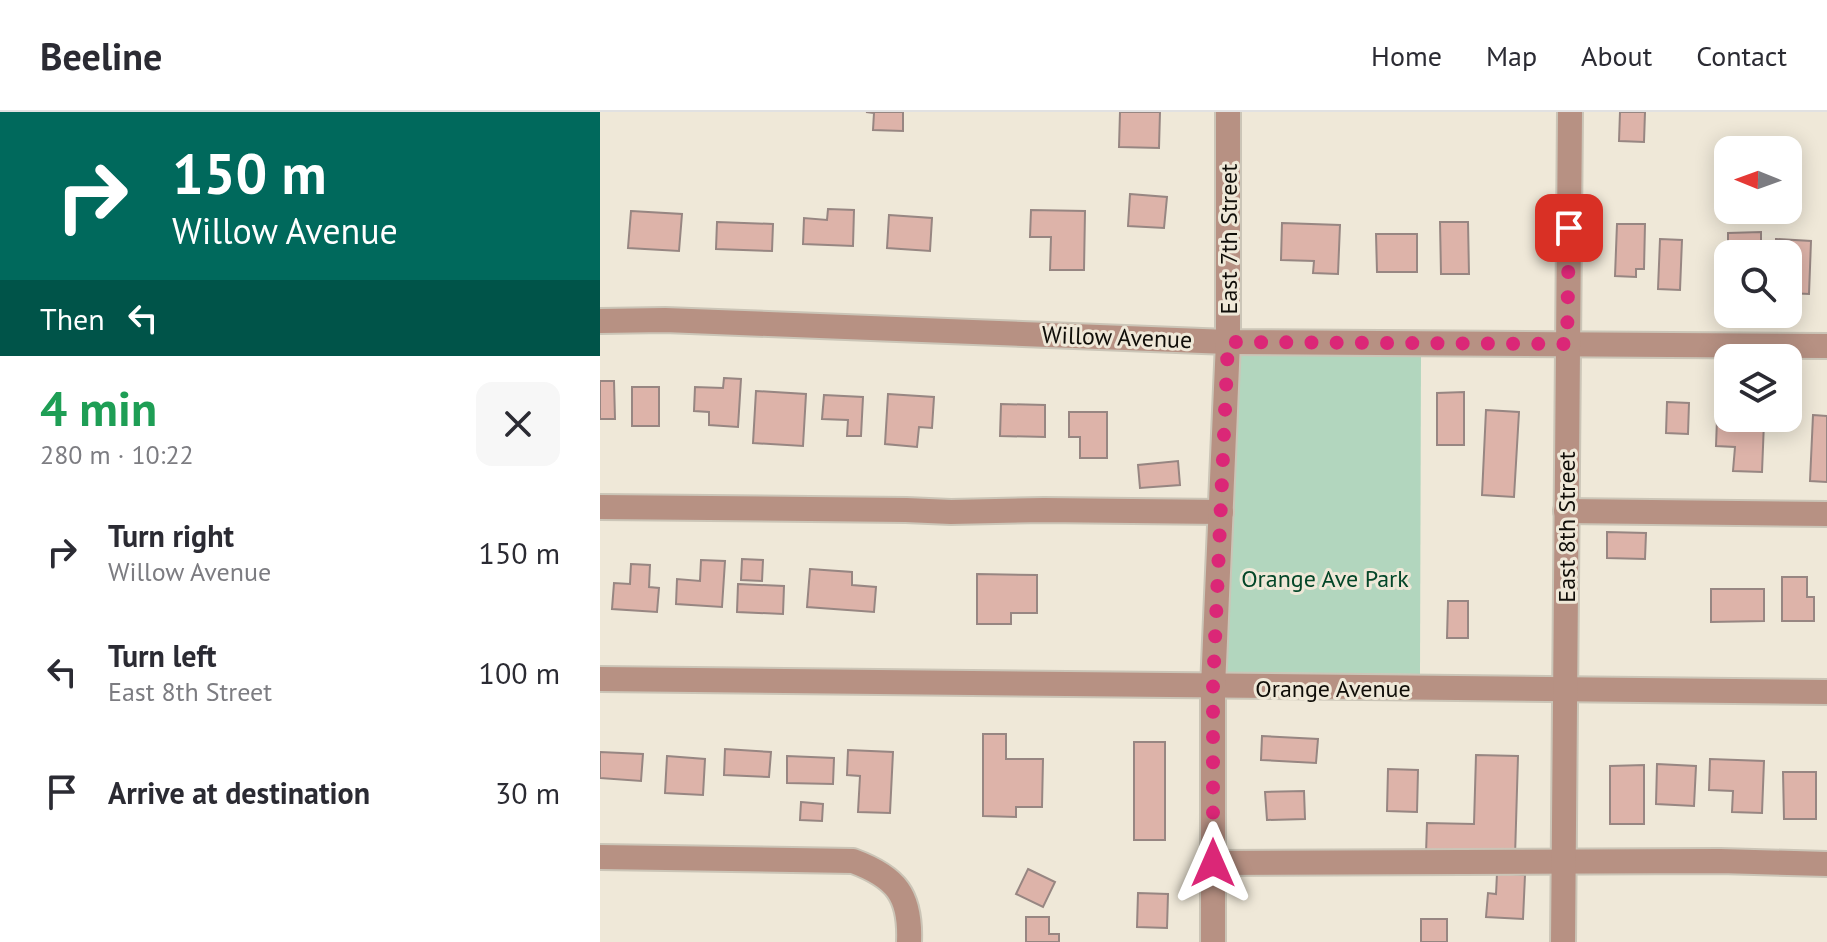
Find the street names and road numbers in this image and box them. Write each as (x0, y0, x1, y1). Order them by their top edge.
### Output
street label: East 7th Street (1213, 164, 1244, 314)
street label: Willow Avenue (1041, 319, 1193, 355)
street label: East 8th Street (1551, 451, 1582, 603)
street label: Orange Avenue (1255, 673, 1411, 704)

